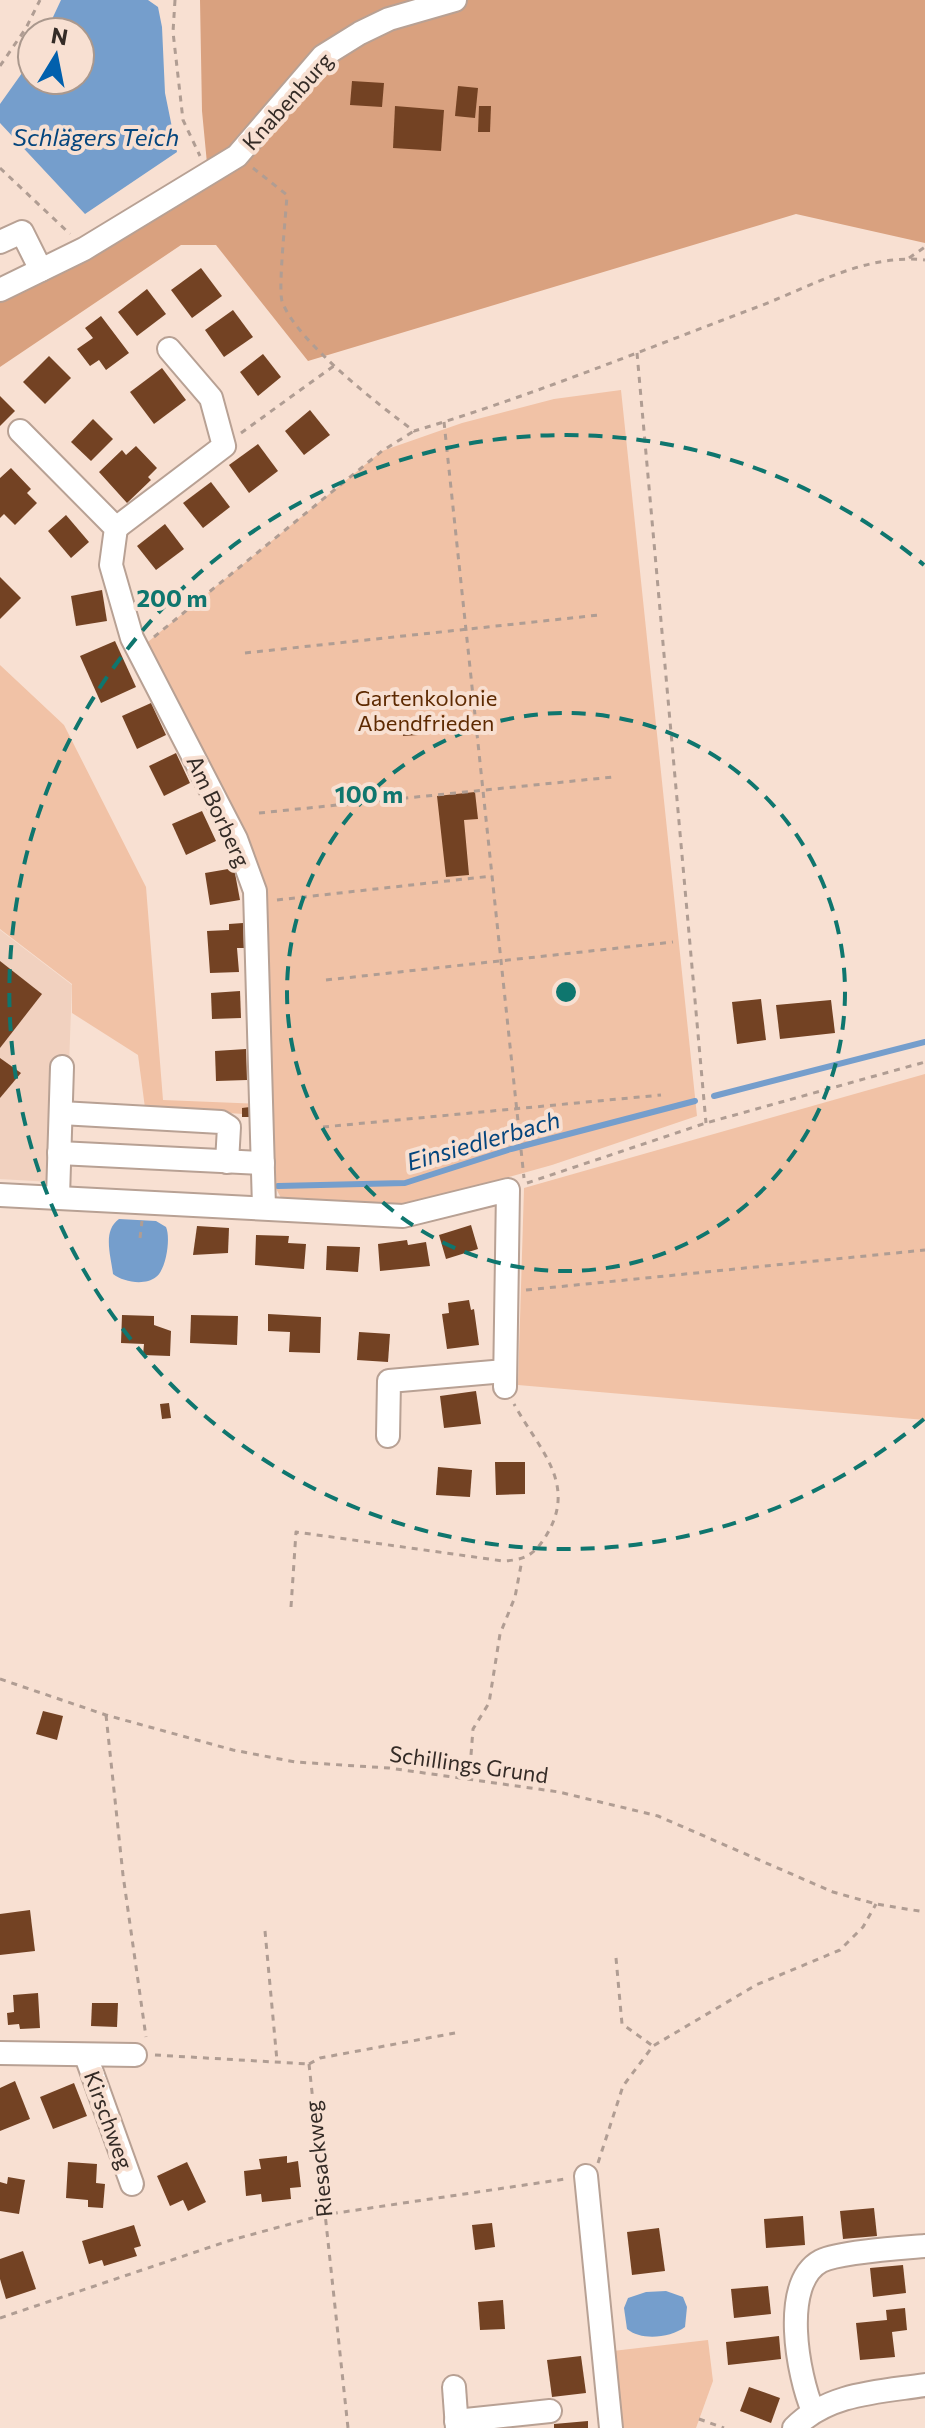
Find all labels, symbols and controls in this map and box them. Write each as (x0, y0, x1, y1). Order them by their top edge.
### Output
north arrow (16, 16, 96, 96)
text: N (49, 21, 70, 51)
street label: Knabenburg (236, 47, 338, 155)
water label: Schlägers Teich (13, 122, 179, 151)
text: 200 m (137, 583, 207, 612)
park label: Gartenkolonie Abendfrieden (355, 684, 497, 736)
street label: Am Borberg (181, 751, 257, 871)
text: 100 m (335, 779, 403, 808)
centre of rings (552, 978, 580, 1006)
water label: Einsiedlerbach (403, 1104, 563, 1176)
street label: Schillings Grund (388, 1739, 550, 1789)
street label: Kirschweg (79, 2067, 139, 2173)
street label: Riesackweg (298, 2099, 338, 2219)

